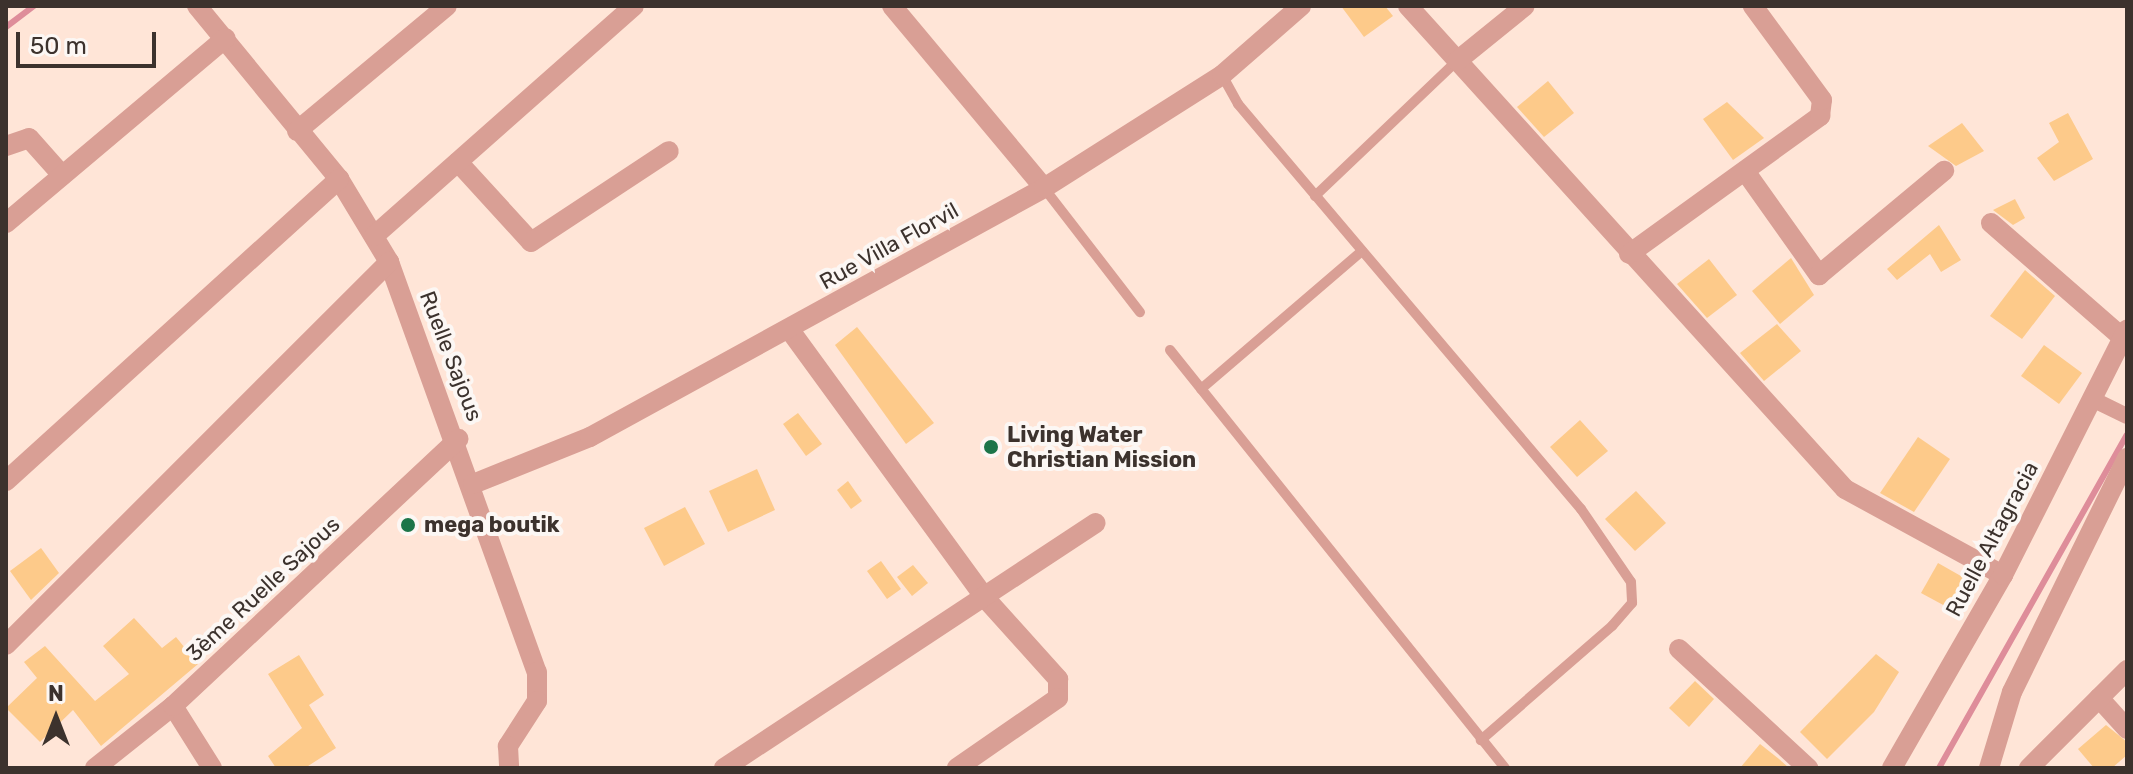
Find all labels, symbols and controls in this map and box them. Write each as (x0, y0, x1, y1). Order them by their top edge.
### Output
scale bar (20, 16, 160, 66)
text: 50 m (30, 32, 87, 60)
street label: Rue Villa Florvil (815, 197, 963, 295)
street label: Ruelle Sajous (414, 287, 488, 425)
place label: Living Water Christian Mission (1007, 421, 1196, 472)
marker: Living Water Christian Mission (982, 438, 1000, 456)
street label: Ruelle Altagracia (1940, 457, 2044, 621)
street label: 3ème Ruelle Sajous (181, 511, 345, 667)
place label: mega boutik (424, 512, 560, 538)
marker: mega boutik (399, 516, 417, 534)
north arrow (16, 678, 96, 758)
text: N (48, 680, 64, 707)

